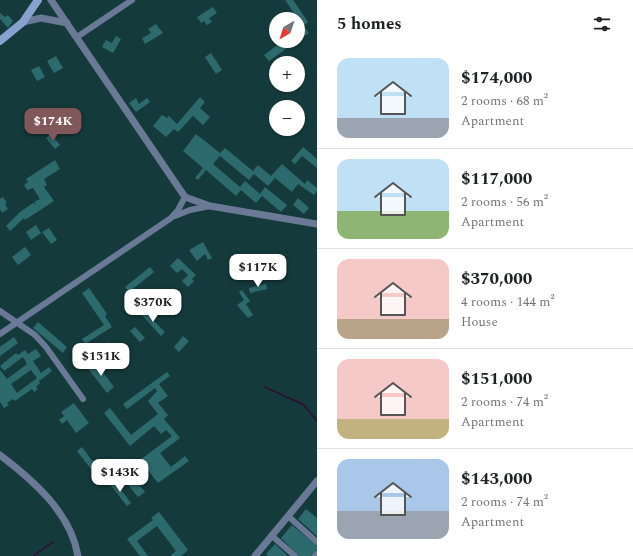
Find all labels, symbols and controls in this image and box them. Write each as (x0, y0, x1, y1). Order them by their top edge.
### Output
text: 5 homes (337, 11, 402, 37)
north arrow (269, 12, 305, 48)
map controls (269, 12, 305, 136)
icon: filters (591, 13, 613, 35)
button: + (269, 56, 305, 92)
text: $174,000 (461, 65, 532, 91)
icon: home (369, 74, 417, 122)
text: 2 rooms · 68 m² (461, 91, 548, 111)
button: − (269, 100, 305, 136)
pin: $174K (25, 108, 81, 142)
text: $174K (33, 111, 73, 131)
text: Apartment (461, 111, 524, 131)
text: $117,000 (461, 166, 532, 192)
icon: home (369, 175, 417, 223)
text: 2 rooms · 56 m² (461, 192, 548, 212)
text: Apartment (461, 212, 524, 232)
pin: $117K (230, 254, 286, 288)
text: $117K (238, 257, 278, 277)
text: $370,000 (461, 266, 532, 292)
icon: home (369, 275, 417, 323)
pin: $370K (125, 289, 181, 323)
text: $370K (133, 292, 173, 312)
text: 4 rooms · 144 m² (461, 292, 555, 312)
text: House (461, 312, 498, 332)
pin: $151K (73, 343, 129, 377)
text: $151K (81, 346, 121, 366)
text: $151,000 (461, 366, 532, 392)
icon: home (369, 375, 417, 423)
text: 2 rooms · 74 m² (461, 392, 548, 412)
text: Apartment (461, 412, 524, 432)
pin: $143K (92, 459, 148, 493)
text: $143K (100, 462, 140, 482)
text: $143,000 (461, 466, 532, 492)
icon: home (369, 475, 417, 523)
text: 2 rooms · 74 m² (461, 492, 548, 512)
text: Apartment (461, 512, 524, 532)

